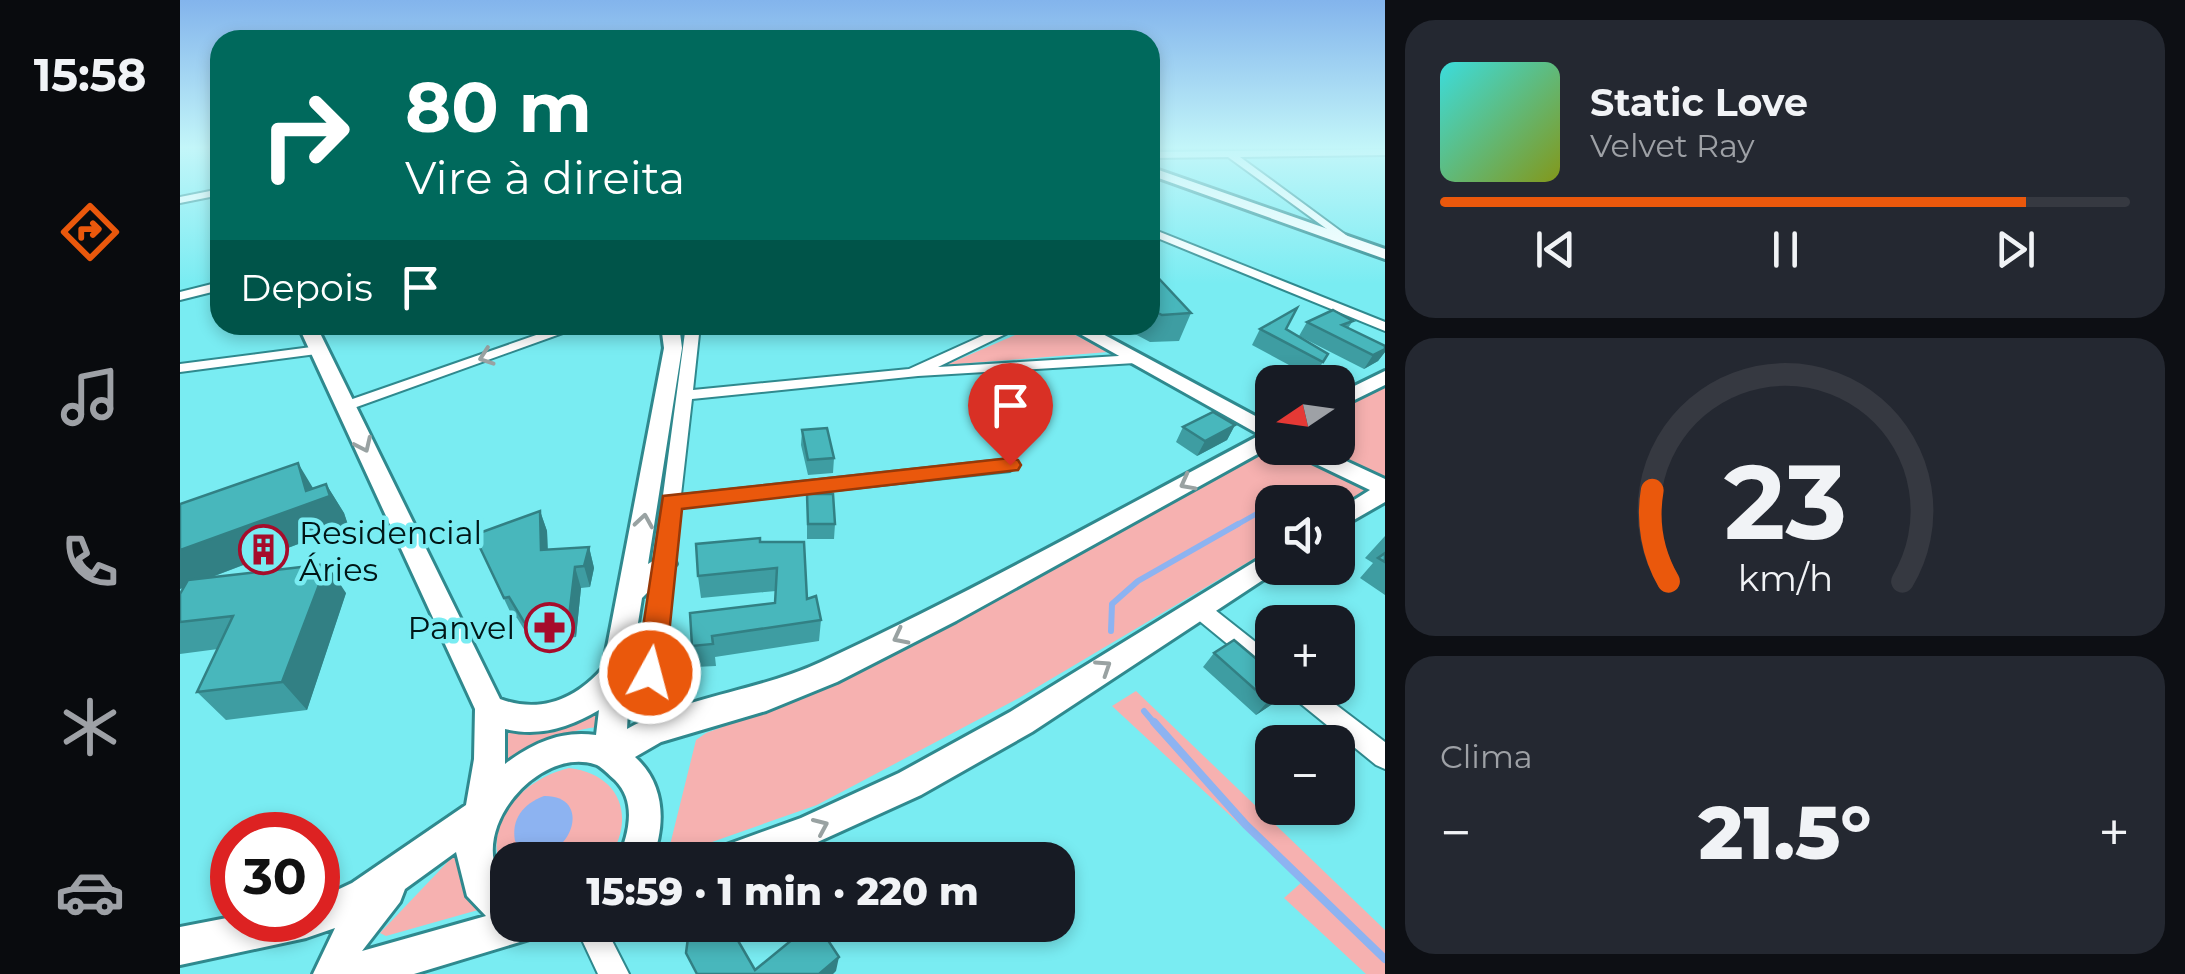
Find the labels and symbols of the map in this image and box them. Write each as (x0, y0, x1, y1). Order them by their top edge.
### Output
one-way arrow (478, 345, 495, 366)
pin (968, 363, 1053, 466)
north arrow (1255, 365, 1355, 465)
one-way arrow (352, 434, 372, 452)
one-way arrow (1179, 471, 1197, 491)
one-way arrow (633, 512, 654, 529)
place label: Residencial Áries (299, 513, 482, 589)
building icon: Residencial Áries (238, 524, 290, 576)
pharmacy icon: Panvel (524, 601, 576, 653)
place label: Panvel (408, 608, 515, 647)
position arrow (598, 621, 702, 725)
one-way arrow (892, 624, 910, 644)
one-way arrow (1093, 660, 1111, 679)
speed limit sign: 30 (210, 812, 340, 942)
one-way arrow (811, 818, 829, 838)

